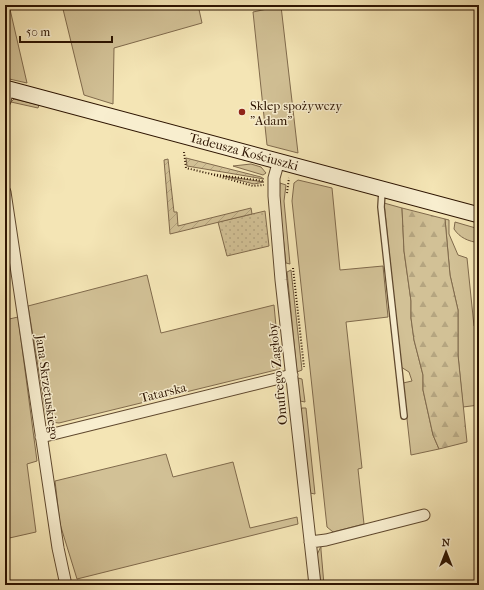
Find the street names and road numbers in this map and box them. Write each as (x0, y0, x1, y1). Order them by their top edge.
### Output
street label: Tadeusza Kościuszki (188, 130, 300, 173)
street label: Onufrego Zagłoby (265, 321, 290, 426)
street label: Jana Skrzetuskiego (33, 333, 62, 441)
street label: Tatarska (138, 379, 189, 405)

